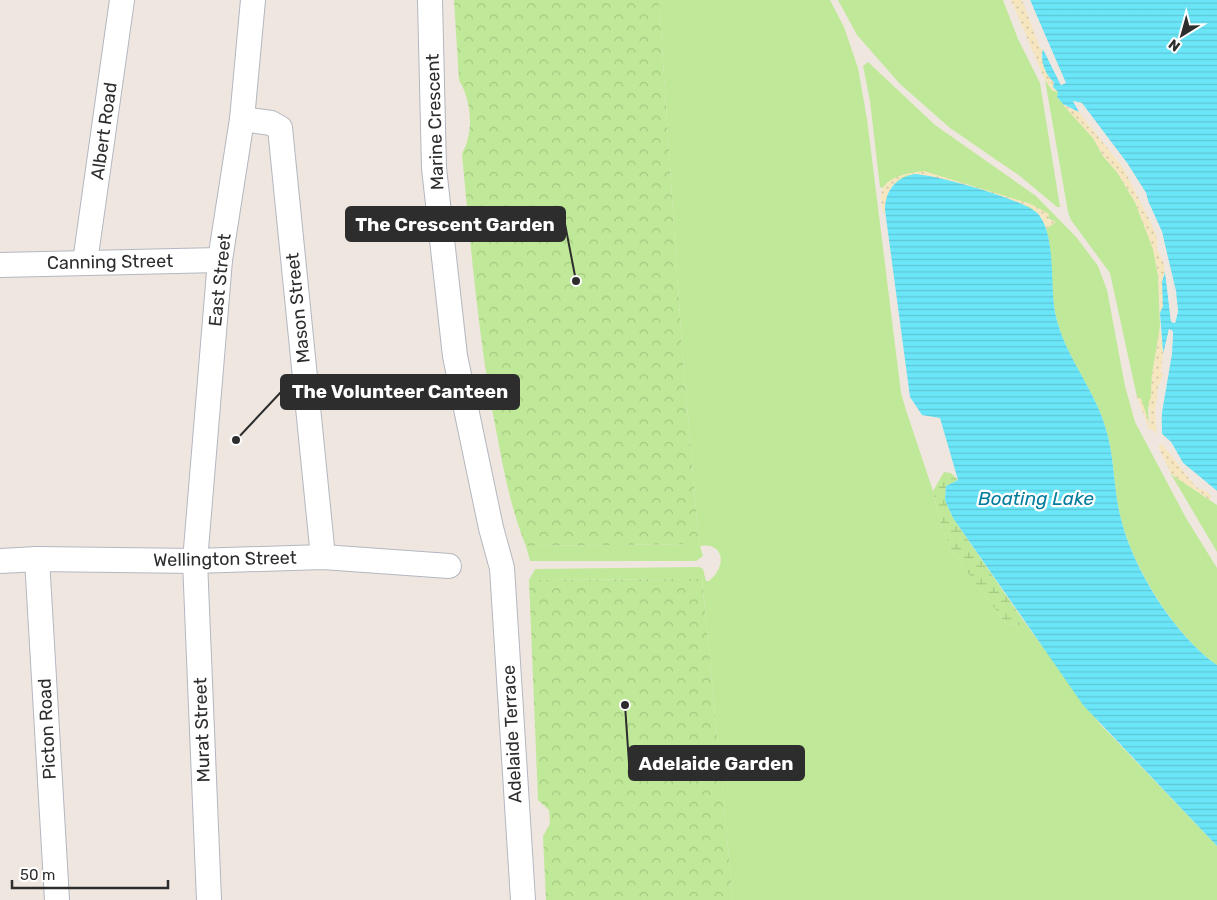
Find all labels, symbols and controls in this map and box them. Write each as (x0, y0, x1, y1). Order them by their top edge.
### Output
north arrow (1157, 10, 1207, 60)
text: N (1165, 35, 1184, 55)
street label: Marine Crescent (422, 53, 448, 191)
street label: Albert Road (86, 81, 122, 181)
callout: The Crescent Garden (346, 207, 565, 241)
text: The Crescent Garden (355, 213, 555, 236)
street label: East Street (204, 232, 236, 328)
street label: Canning Street (47, 250, 173, 274)
street label: Mason Street (281, 252, 315, 364)
callout: The Volunteer Canteen (281, 375, 519, 409)
text: The Volunteer Canteen (292, 380, 508, 403)
water label: Boating Lake (978, 487, 1094, 510)
street label: Wellington Street (153, 547, 297, 571)
street label: Adelaide Terrace (497, 664, 527, 804)
street label: Murat Street (189, 677, 215, 783)
street label: Picton Road (33, 678, 61, 780)
callout: Adelaide Garden (629, 746, 804, 780)
text: Adelaide Garden (638, 752, 794, 775)
scale bar (12, 858, 169, 890)
text: 50 m (20, 866, 55, 884)

